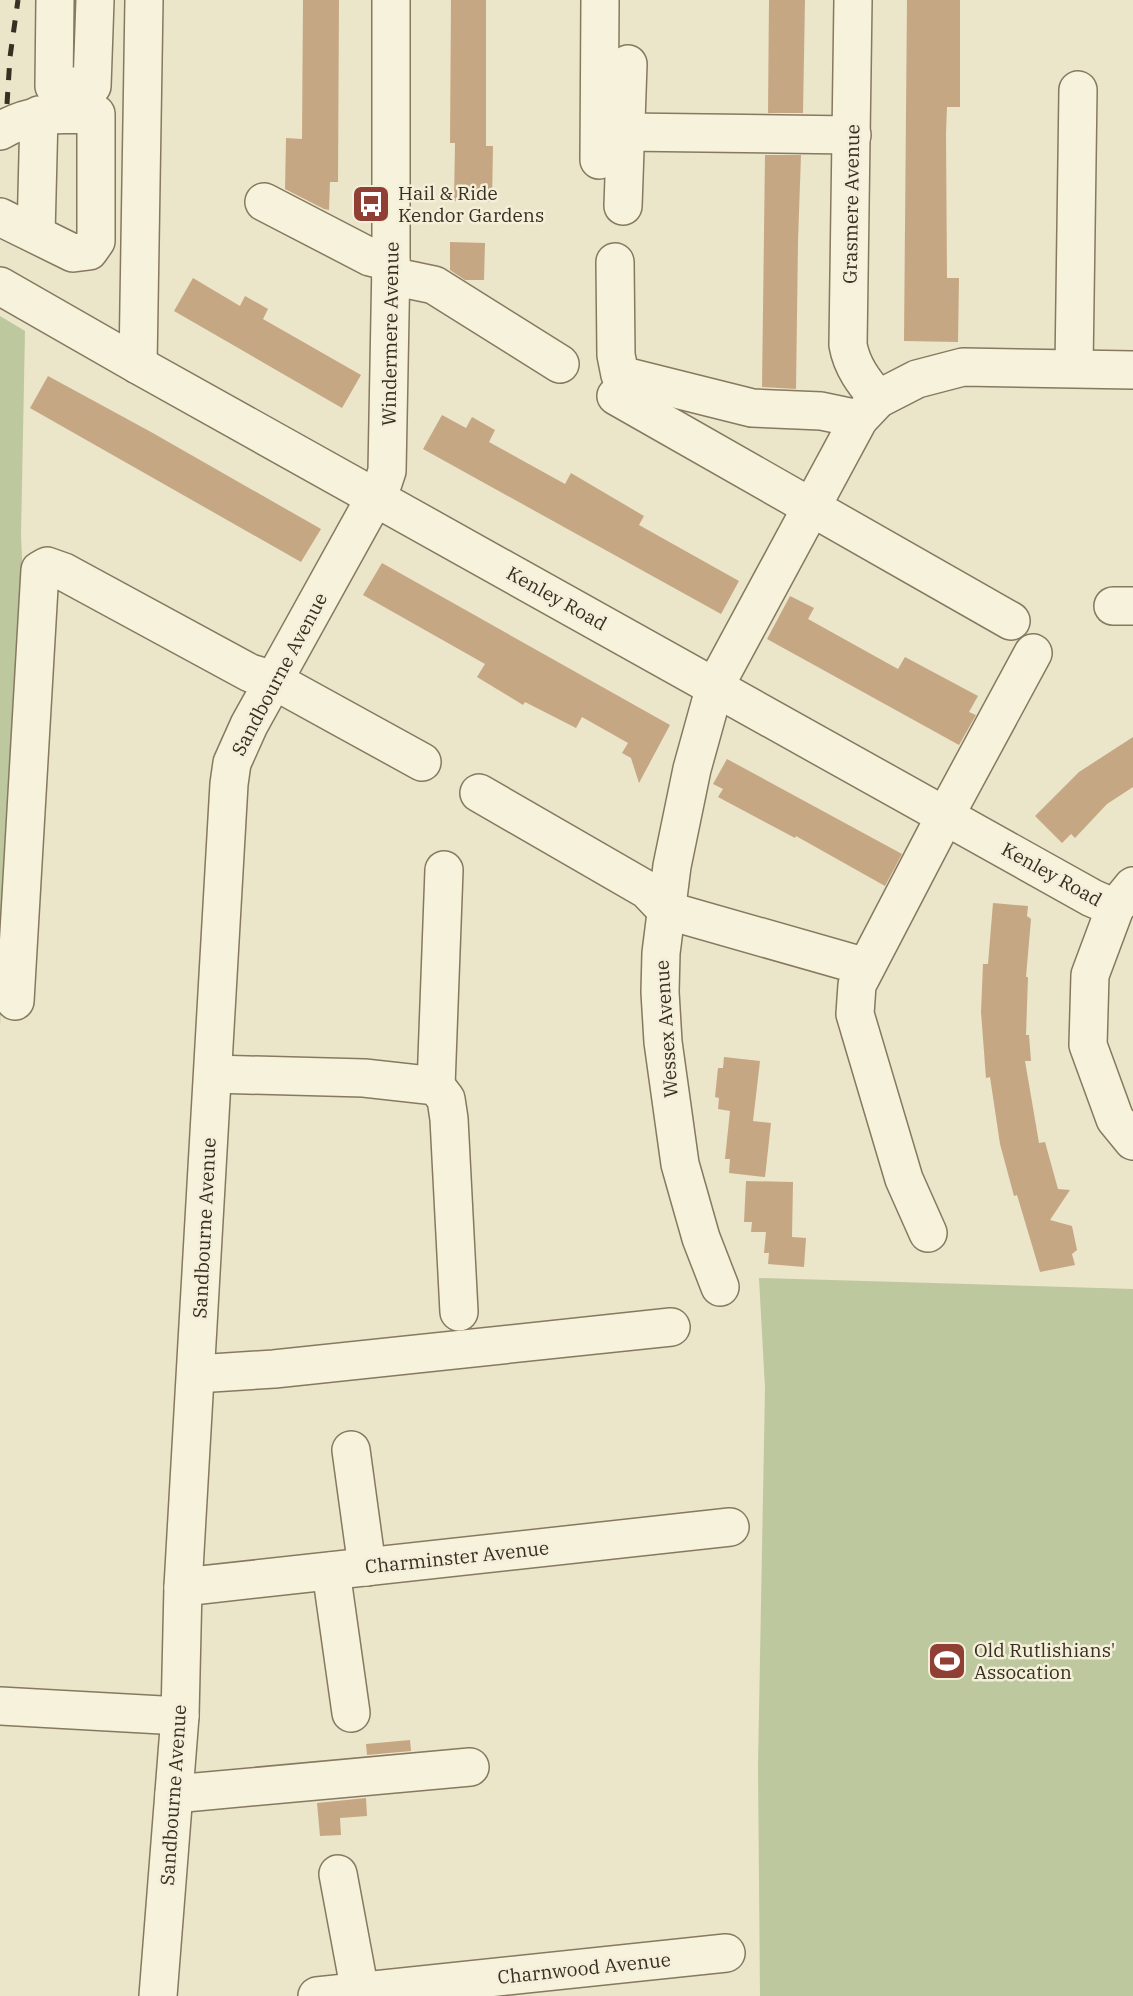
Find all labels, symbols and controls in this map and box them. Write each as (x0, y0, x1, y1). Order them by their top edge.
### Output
street label: Grasmere Avenue (838, 124, 864, 284)
place label: Hail & Ride Kendor Gardens (398, 181, 544, 227)
bus stop icon: Hail & Ride Kendor Gardens (350, 183, 392, 225)
street label: Windermere Avenue (376, 242, 404, 426)
street label: Kenley Road (503, 561, 611, 635)
street label: Sandbourne Avenue (226, 588, 332, 760)
street label: Kenley Road (998, 837, 1106, 911)
street label: Wessex Avenue (649, 959, 683, 1099)
street label: Sandbourne Avenue (187, 1137, 221, 1319)
street label: Charminster Avenue (364, 1535, 550, 1579)
place label: Old Rutlishians' Assocation (974, 1638, 1115, 1684)
sports icon: Old Rutlishians' Assocation (926, 1640, 968, 1682)
street label: Sandbourne Avenue (155, 1704, 191, 1886)
street label: Charnwood Avenue (496, 1947, 672, 1989)

